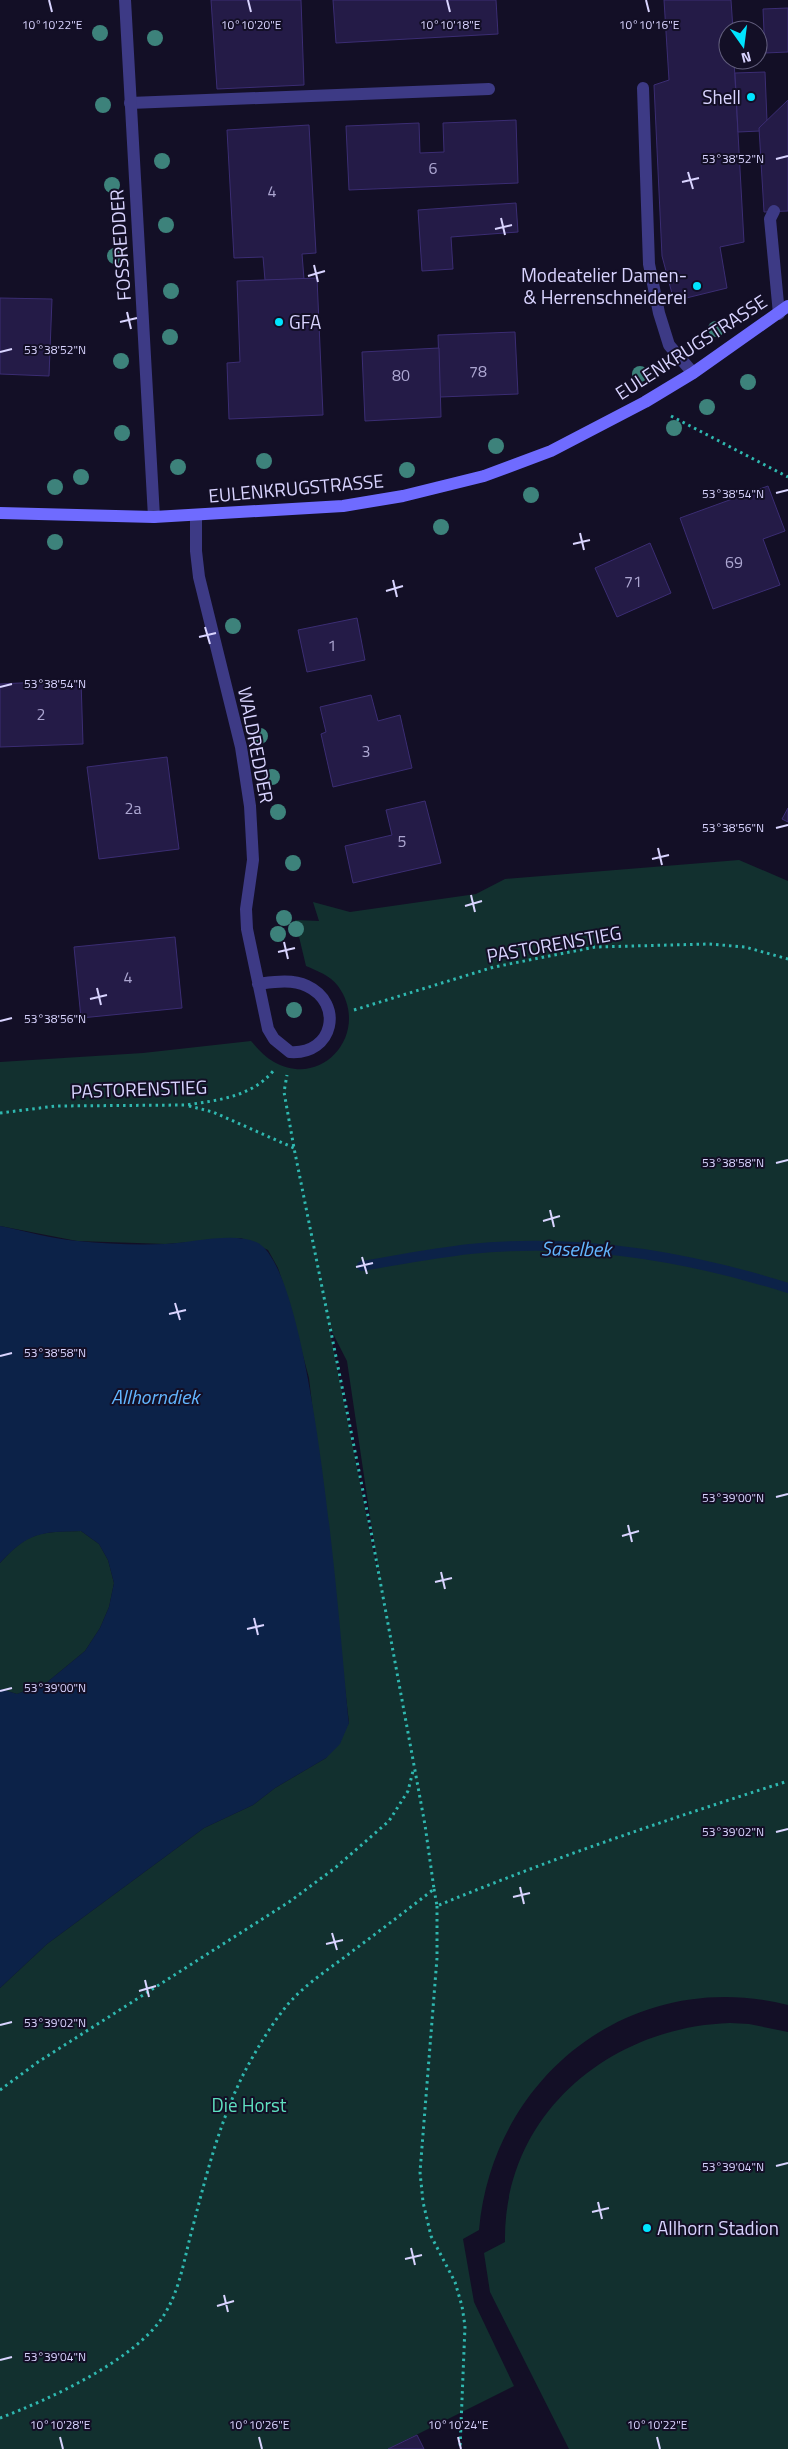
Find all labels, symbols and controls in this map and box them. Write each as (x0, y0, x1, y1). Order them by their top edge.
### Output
text: 10°10'22"E (22, 15, 83, 34)
text: 10°10'20"E (221, 15, 282, 34)
text: 10°10'18"E (420, 15, 481, 34)
text: 10°10'16"E (619, 15, 680, 34)
north arrow (718, 20, 768, 70)
text: N (739, 47, 754, 69)
place label: Shell (702, 82, 741, 111)
marker: Shell (745, 91, 757, 103)
text: 53°38'52"N (702, 149, 764, 168)
house number: 6 (429, 156, 438, 180)
house number: 4 (268, 179, 277, 203)
street label: FOSSREDDER (101, 188, 138, 302)
place label: Modeatelier Damen- & Herrenschneiderei (521, 260, 687, 311)
marker: Modeatelier Damen- & Herrenschneiderei (691, 280, 703, 292)
street label: EULENKRUGSTRASSE (609, 287, 772, 407)
place label: GFA (289, 307, 321, 336)
marker: GFA (273, 316, 285, 328)
text: 53°38'52"N (24, 340, 86, 359)
house number: 78 (469, 359, 487, 383)
house number: 80 (392, 363, 410, 387)
street label: EULENKRUGSTRASSE (207, 465, 385, 510)
text: 53°38'54"N (702, 484, 764, 503)
house number: 69 (725, 550, 743, 574)
house number: 71 (624, 569, 642, 593)
house number: 1 (328, 633, 336, 657)
text: 53°38'54"N (24, 674, 86, 693)
street label: WALDREDDER (231, 684, 282, 806)
house number: 2 (37, 702, 45, 726)
house number: 3 (362, 739, 370, 763)
house number: 2a (125, 796, 141, 820)
text: 53°38'56"N (702, 818, 764, 837)
house number: 5 (398, 829, 407, 853)
street label: PASTORENSTIEG (484, 917, 624, 970)
house number: 4 (124, 965, 133, 989)
text: 53°38'56"N (24, 1009, 86, 1028)
street label: PASTORENSTIEG (70, 1072, 208, 1105)
text: 53°38'58"N (702, 1153, 764, 1172)
water label: Saselbek (541, 1232, 613, 1265)
text: 53°38'58"N (24, 1343, 86, 1362)
water label: Allhorndiek (111, 1381, 201, 1412)
text: 53°39'00"N (702, 1488, 764, 1507)
text: 53°39'00"N (24, 1678, 86, 1697)
text: 53°39'02"N (702, 1822, 764, 1841)
text: 53°39'02"N (24, 2013, 86, 2032)
park label: Die Horst (211, 2090, 287, 2119)
text: 53°39'04"N (702, 2157, 764, 2176)
place label: Allhorn Stadion (657, 2213, 779, 2242)
marker: Allhorn Stadion (641, 2222, 653, 2234)
text: 53°39'04"N (24, 2347, 86, 2366)
text: 10°10'28"E (30, 2415, 91, 2434)
text: 10°10'26"E (229, 2415, 290, 2434)
text: 10°10'24"E (428, 2415, 489, 2434)
text: 10°10'22"E (627, 2415, 688, 2434)

